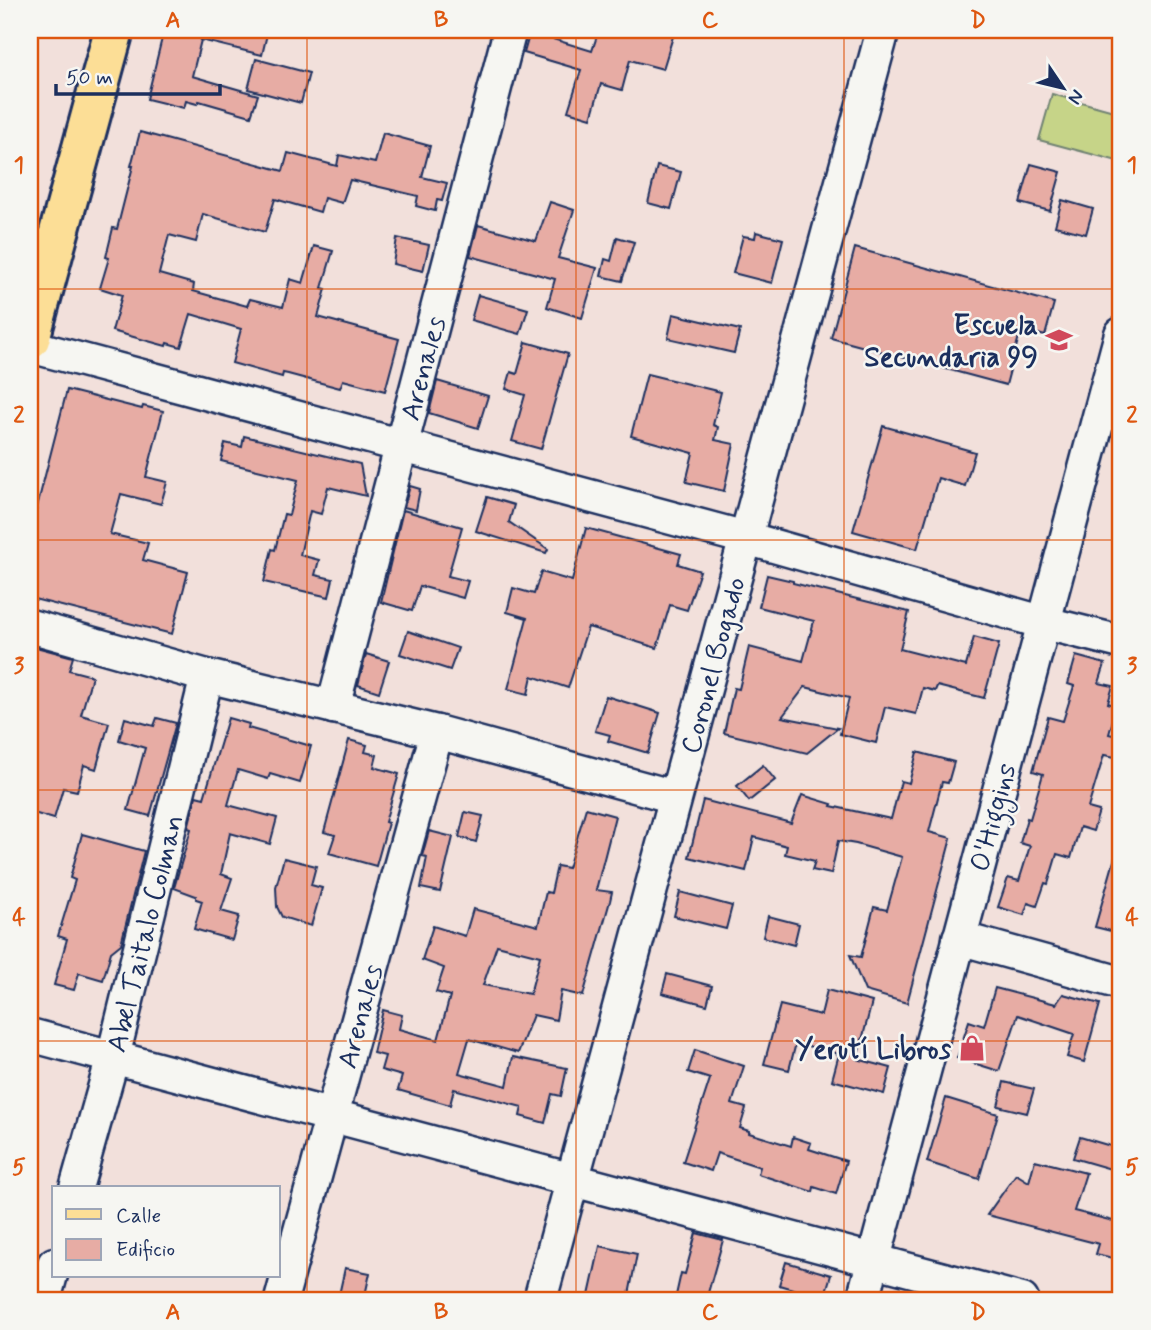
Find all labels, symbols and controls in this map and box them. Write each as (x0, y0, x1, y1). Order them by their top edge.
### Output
text: A (165, 6, 181, 36)
text: B (434, 6, 449, 36)
text: C (702, 6, 719, 36)
text: D (970, 6, 986, 36)
scale bar (56, 52, 220, 96)
north arrow (1028, 52, 1098, 122)
text: 50 m (66, 64, 113, 92)
text: N (1062, 85, 1090, 109)
text: 1 (14, 151, 24, 181)
text: 1 (1127, 151, 1137, 181)
place label: Escuela Secundaria 99 (864, 308, 1038, 377)
street label: Arenales (393, 313, 456, 425)
school or university icon: Escuela Secundaria 99 (1044, 325, 1074, 355)
text: 2 (13, 401, 25, 431)
text: 2 (1126, 401, 1138, 431)
street label: Coronel Bogado (673, 573, 756, 758)
text: 3 (14, 652, 25, 682)
text: 3 (1127, 652, 1138, 682)
street label: O'Higgins (962, 759, 1030, 877)
street label: Abel Taitalo Colman (99, 811, 194, 1056)
text: 4 (12, 903, 26, 933)
text: 4 (1125, 903, 1139, 933)
street label: Arenales (330, 961, 393, 1073)
place label: Yerutí Libros (795, 1032, 952, 1069)
shop icon: Yerutí Libros (957, 1033, 987, 1063)
text: 5 (12, 1153, 26, 1183)
text: 5 (1125, 1153, 1139, 1183)
legend (52, 1186, 280, 1278)
text: Calle (116, 1202, 161, 1230)
text: Edificio (116, 1236, 175, 1264)
text: A (165, 1298, 181, 1328)
text: B (434, 1298, 449, 1328)
text: C (702, 1298, 719, 1328)
text: D (970, 1298, 986, 1328)

